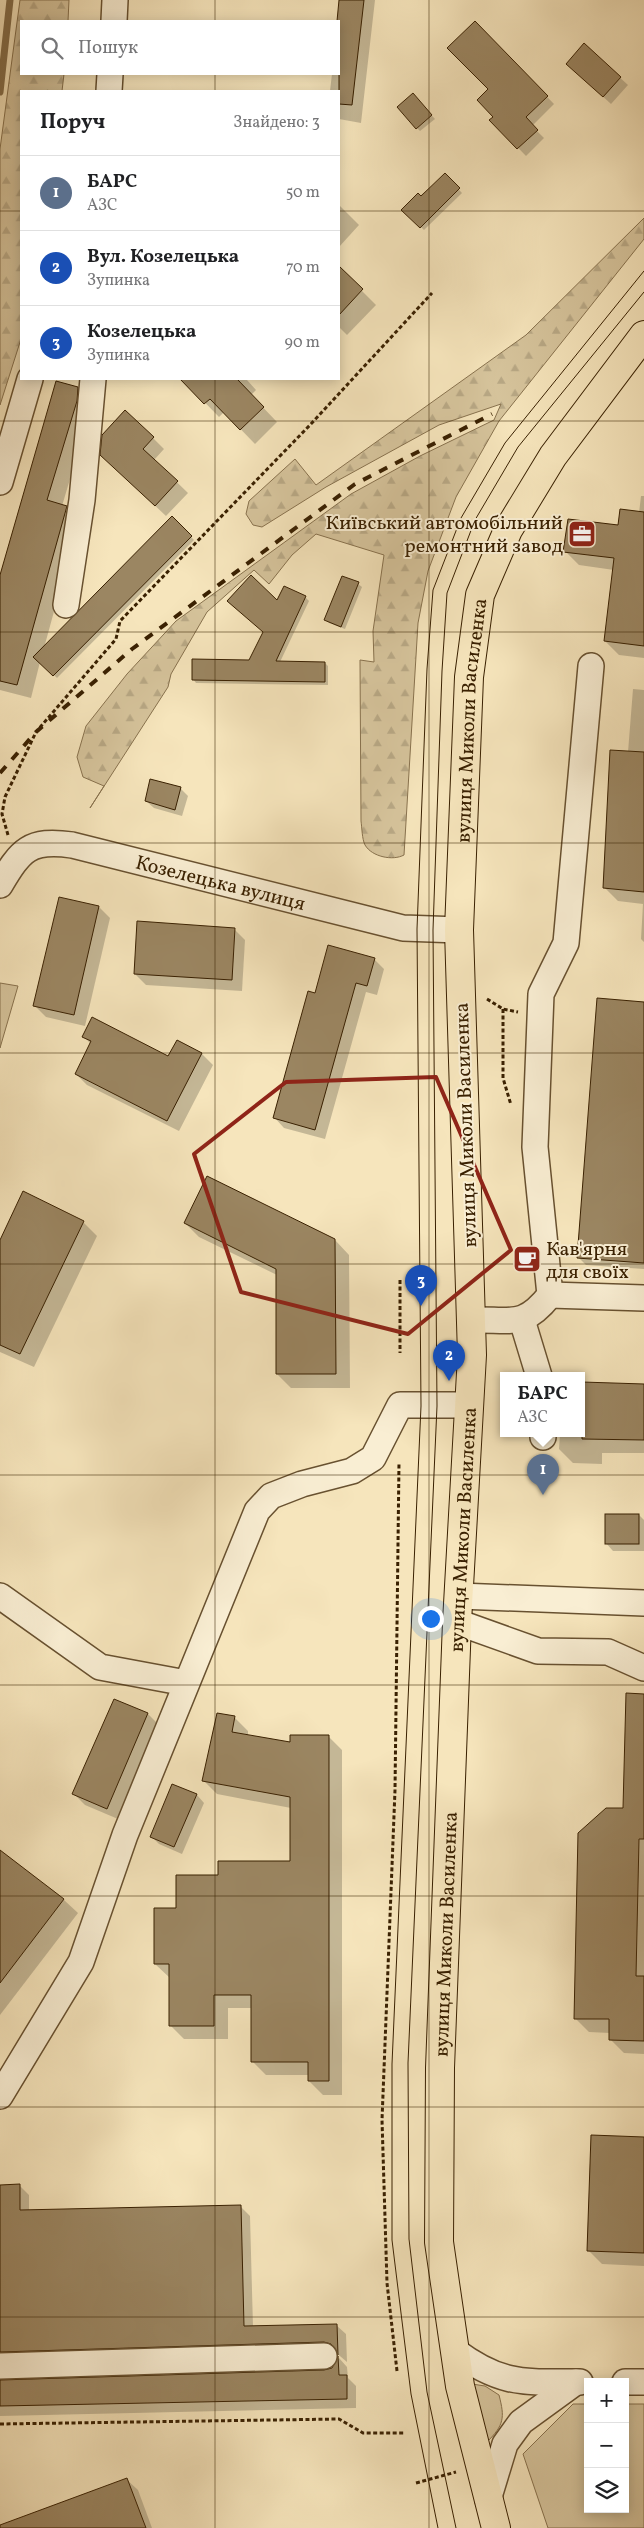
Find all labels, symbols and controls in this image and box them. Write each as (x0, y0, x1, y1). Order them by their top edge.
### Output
search box (20, 20, 340, 75)
icon: search (38, 34, 66, 62)
text: Пошук (78, 35, 138, 61)
text: Поруч (40, 108, 105, 137)
text: Знайдено: 3 (233, 112, 320, 134)
text: БАРС (87, 169, 137, 195)
text: 1 (53, 182, 59, 204)
text: 50 m (286, 182, 320, 204)
text: АЗС (87, 195, 118, 217)
text: Вул. Козелецька (87, 244, 239, 270)
text: 2 (52, 257, 60, 279)
text: 70 m (286, 257, 320, 279)
text: Зупинка (87, 270, 150, 292)
text: Козелецька (87, 319, 196, 345)
text: 3 (52, 332, 60, 354)
text: 90 m (284, 332, 320, 354)
text: Зупинка (87, 345, 150, 367)
place label: Київський автомобільний ремонтний завод (326, 510, 563, 561)
office icon: Київський автомобільний ремонтний завод (567, 519, 597, 549)
street label: вулиця Миколи Василенка (450, 597, 495, 843)
street label: Козелецька вулиця (132, 849, 308, 919)
street label: вулиця Миколи Василенка (449, 1002, 485, 1248)
place label: Кав'ярня для своїх (546, 1236, 629, 1287)
cafe icon: Кав'ярня для своїх (512, 1244, 542, 1274)
pin: 3 (405, 1265, 437, 1306)
pin: 2 (433, 1340, 465, 1381)
popup (500, 1372, 585, 1437)
text: БАРС (517, 1381, 568, 1407)
street label: вулиця Миколи Василенка (444, 1406, 485, 1653)
text: АЗС (517, 1407, 548, 1429)
pin: 1 (527, 1454, 559, 1495)
your location (418, 1606, 444, 1632)
street label: вулиця Миколи Василенка (428, 1811, 466, 2057)
map controls (584, 2378, 629, 2513)
button: + (584, 2378, 629, 2423)
button: − (584, 2423, 629, 2468)
button: layers (584, 2468, 629, 2513)

